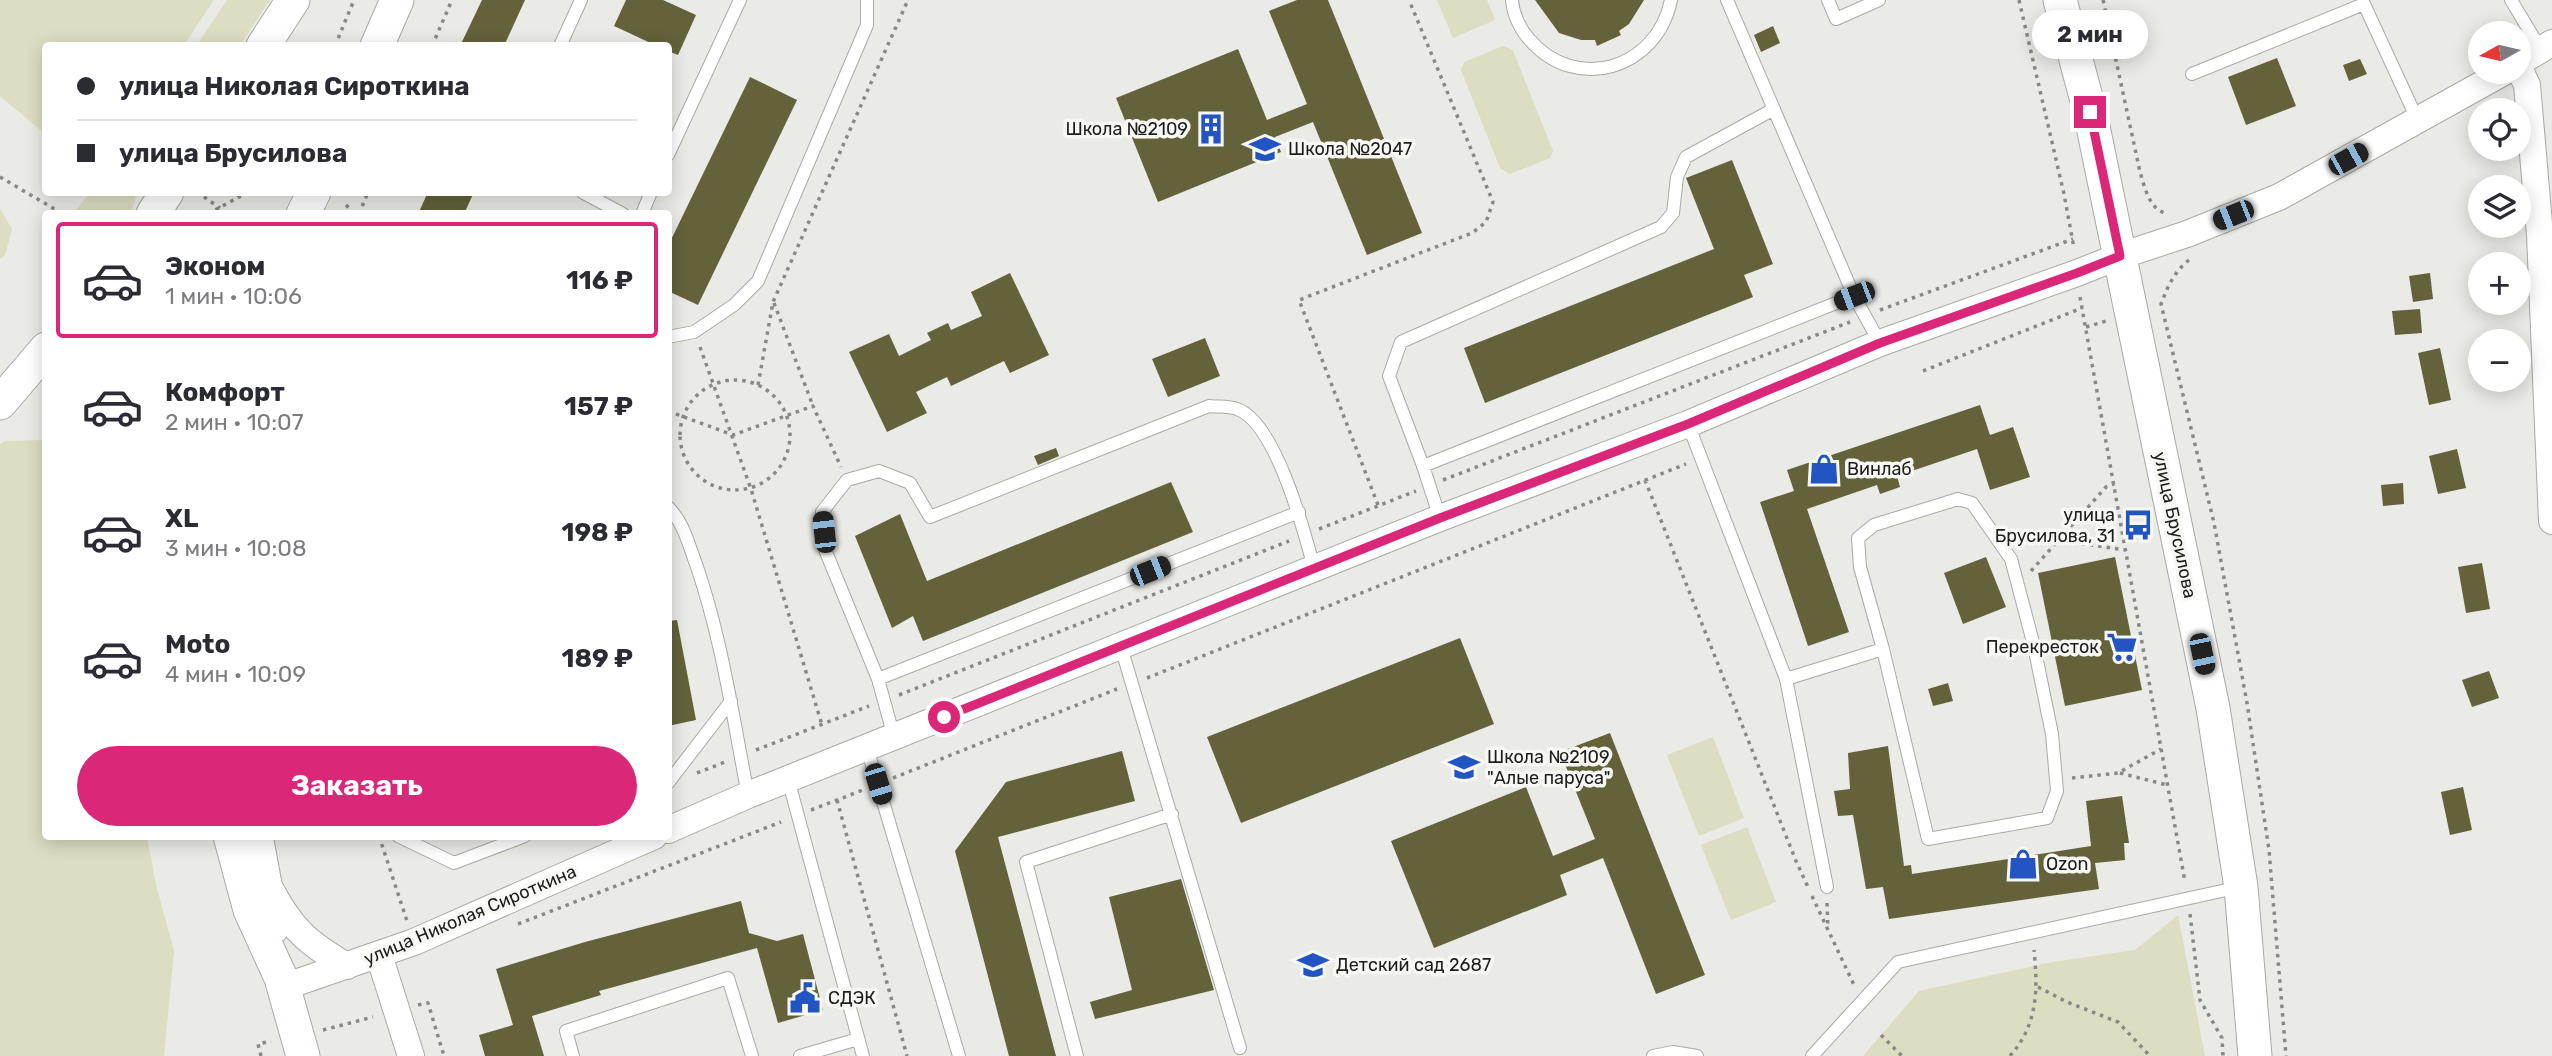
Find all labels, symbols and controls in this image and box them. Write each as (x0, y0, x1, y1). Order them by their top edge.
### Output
callout: 2 мин (2032, 10, 2148, 60)
text: 2 мин (2057, 20, 2123, 48)
north arrow (2468, 21, 2530, 84)
map controls (2468, 21, 2531, 392)
text: улица Николая Сироткина (119, 71, 470, 102)
route end (2074, 96, 2106, 128)
button: locate (2468, 98, 2531, 161)
building icon: Школа №2109 (1194, 112, 1228, 146)
place label: Школа №2109 (1065, 118, 1188, 140)
school or university icon: Школа №2047 (1248, 132, 1282, 166)
text: улица Брусилова (119, 138, 347, 169)
place label: Школа №2047 (1288, 138, 1412, 160)
car (2325, 140, 2372, 178)
button: layers (2468, 175, 2531, 238)
car (2210, 197, 2257, 233)
icon: car (81, 249, 144, 312)
text: Эконом (165, 251, 265, 282)
button: + (2468, 252, 2531, 315)
text: 116 ₽ (566, 265, 633, 296)
car (1831, 279, 1878, 313)
text: 1 мин · 10:06 (165, 282, 302, 310)
button: − (2468, 329, 2531, 392)
icon: car (81, 375, 144, 438)
text: Комфорт (165, 377, 285, 408)
text: 157 ₽ (564, 391, 633, 422)
text: 2 мин · 10:07 (165, 408, 303, 436)
street label: улица Брусилова (2149, 450, 2201, 600)
shop icon: Винлаб (1807, 452, 1841, 486)
place label: Винлаб (1847, 458, 1912, 480)
icon: car (81, 501, 144, 564)
text: XL (165, 503, 198, 534)
place label: улица Брусилова, 31 (1995, 504, 2115, 547)
bus stop icon: улица Брусилова, 31 (2121, 508, 2155, 542)
car (812, 510, 837, 554)
text: 198 ₽ (562, 517, 633, 548)
text: 3 мин · 10:08 (165, 534, 307, 562)
car (1127, 553, 1174, 589)
icon: car (81, 627, 144, 690)
text: Moto (165, 629, 230, 660)
supermarket icon: Перекресток (2105, 630, 2139, 664)
car (2188, 631, 2217, 677)
place label: Перекресток (1986, 636, 2099, 658)
text: 189 ₽ (562, 643, 633, 674)
text: 4 мин · 10:09 (165, 660, 306, 688)
route start (928, 701, 960, 733)
button: Заказать (77, 746, 637, 826)
place label: Школа №2109 "Алые паруса" (1487, 746, 1611, 789)
school or university icon: Школа №2109 "Алые паруса" (1447, 750, 1481, 784)
car (862, 761, 895, 807)
shop icon: Ozon (2006, 847, 2040, 881)
place label: Ozon (2046, 853, 2088, 875)
street label: улица Николая Сироткина (360, 860, 580, 970)
school or university icon: Детский сад 2687 (1296, 948, 1330, 982)
place label: Детский сад 2687 (1336, 954, 1491, 976)
public building icon: СДЭК (788, 981, 822, 1015)
place label: СДЭК (828, 987, 876, 1009)

